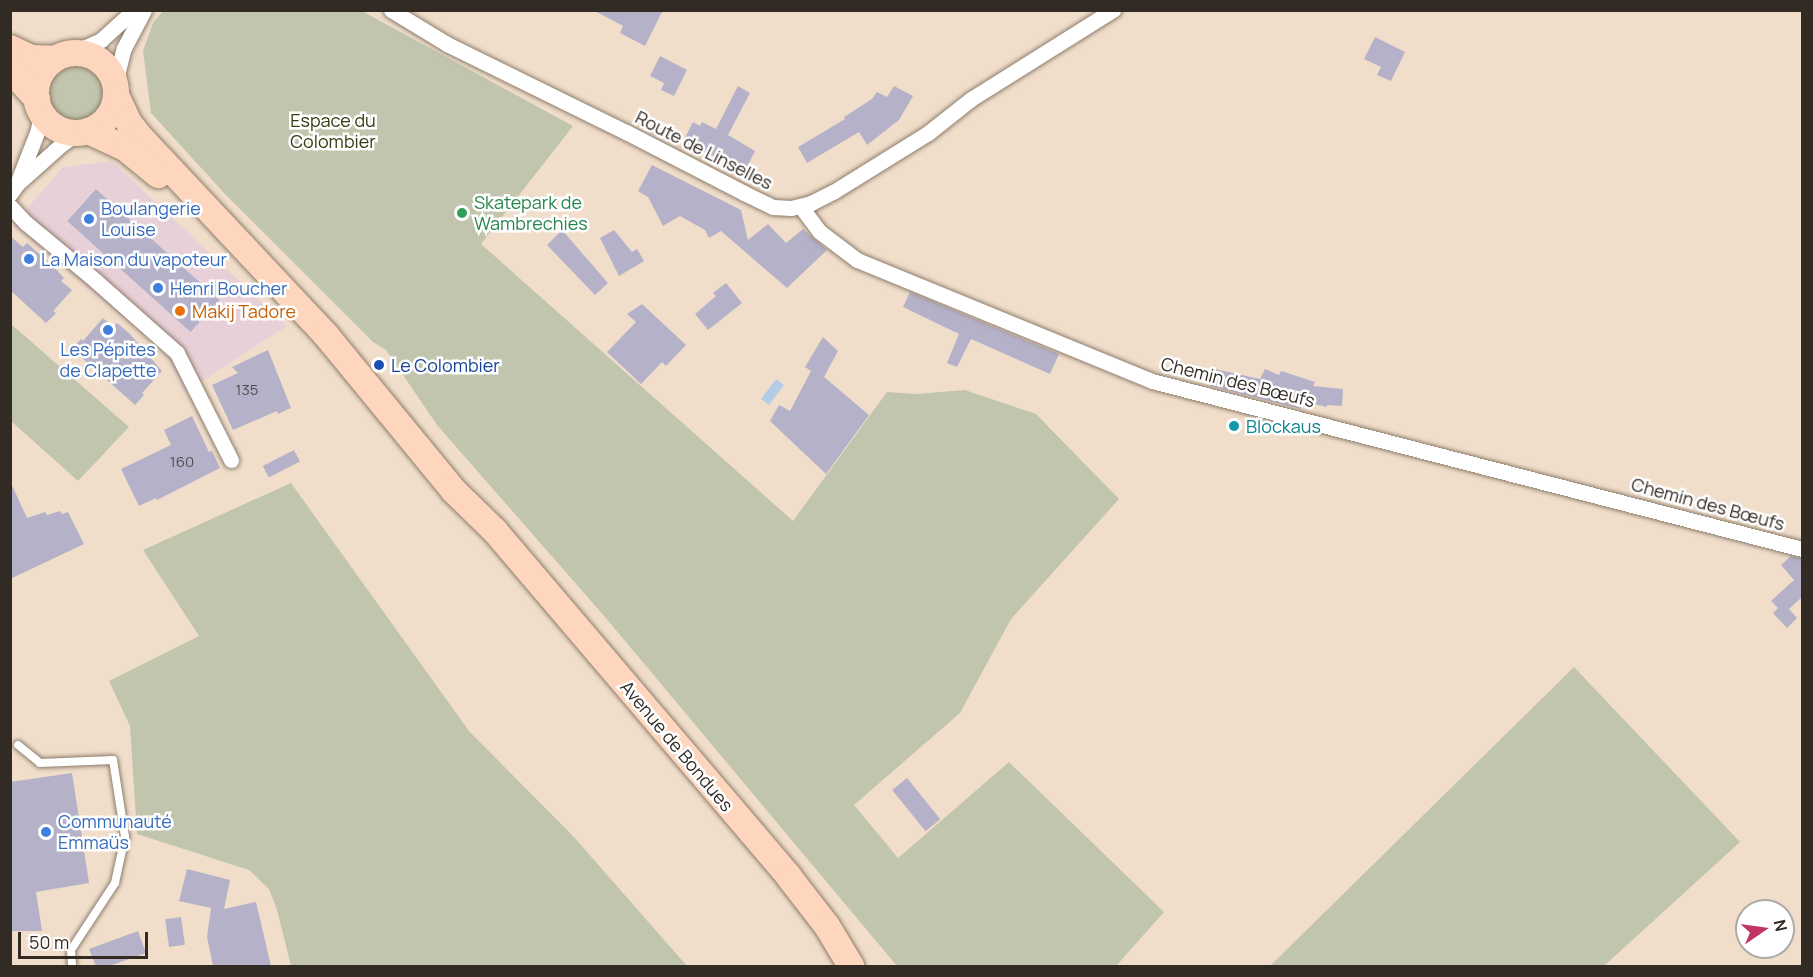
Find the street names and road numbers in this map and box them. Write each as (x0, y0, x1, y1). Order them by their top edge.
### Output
street label: Route de Linselles (632, 106, 776, 194)
street label: Chemin des Bœufs (1159, 352, 1317, 412)
street label: Chemin des Bœufs (1629, 473, 1787, 535)
street label: Avenue de Bondues (616, 676, 738, 816)

